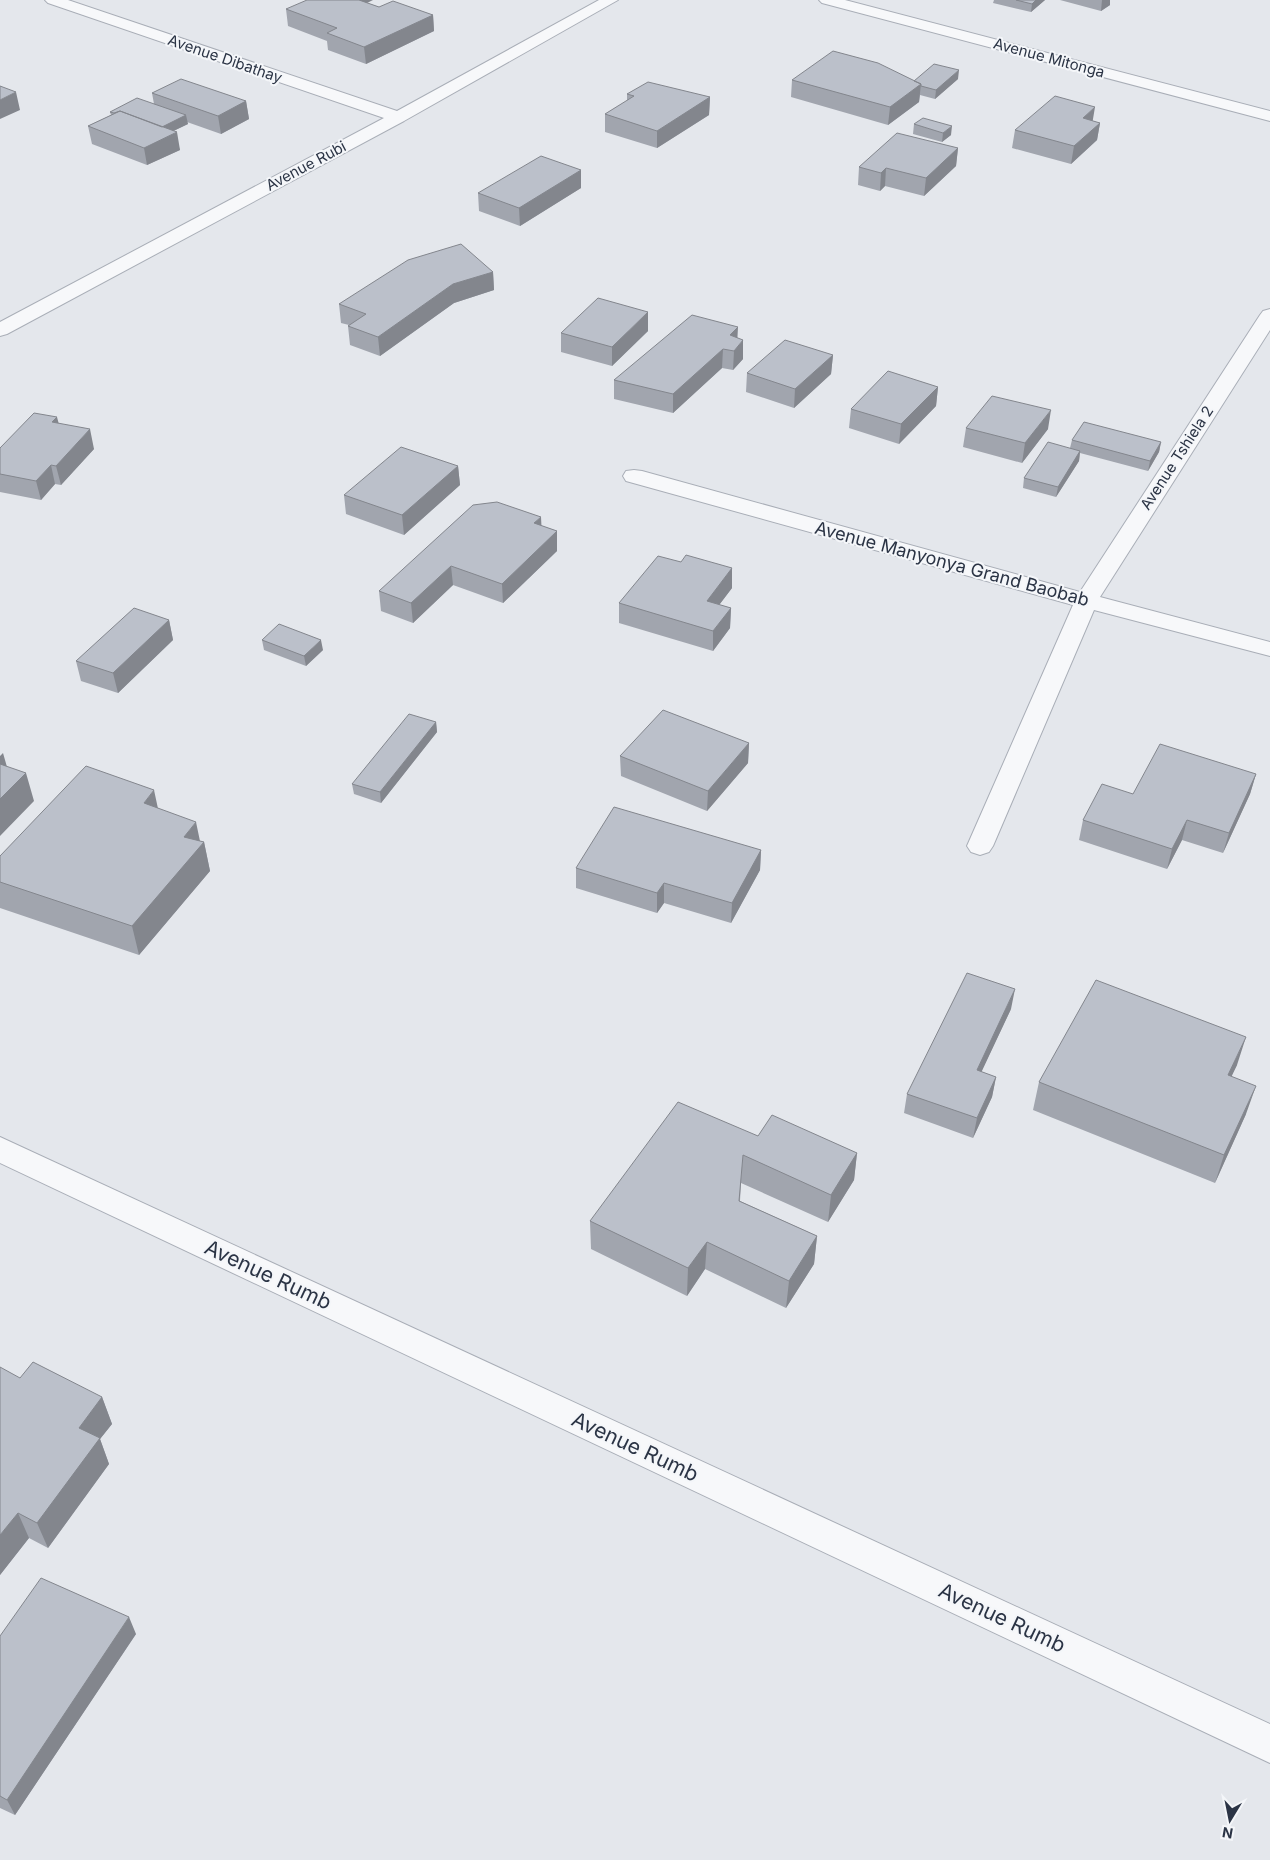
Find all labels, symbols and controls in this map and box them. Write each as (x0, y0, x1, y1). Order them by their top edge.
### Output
street label: Avenue Dibathay (166, 30, 285, 87)
street label: Avenue Mitonga (991, 34, 1107, 81)
street label: Avenue Rubi (262, 136, 349, 195)
street label: Avenue Tshiela 2 (1136, 402, 1217, 513)
street label: Avenue Manyonya Grand Baobab (813, 517, 1092, 610)
street label: Avenue Rumb (201, 1234, 336, 1315)
street label: Avenue Rumb (568, 1406, 703, 1487)
street label: Avenue Rumb (935, 1577, 1070, 1658)
north arrow (1205, 1795, 1255, 1845)
text: N (1221, 1824, 1234, 1843)

